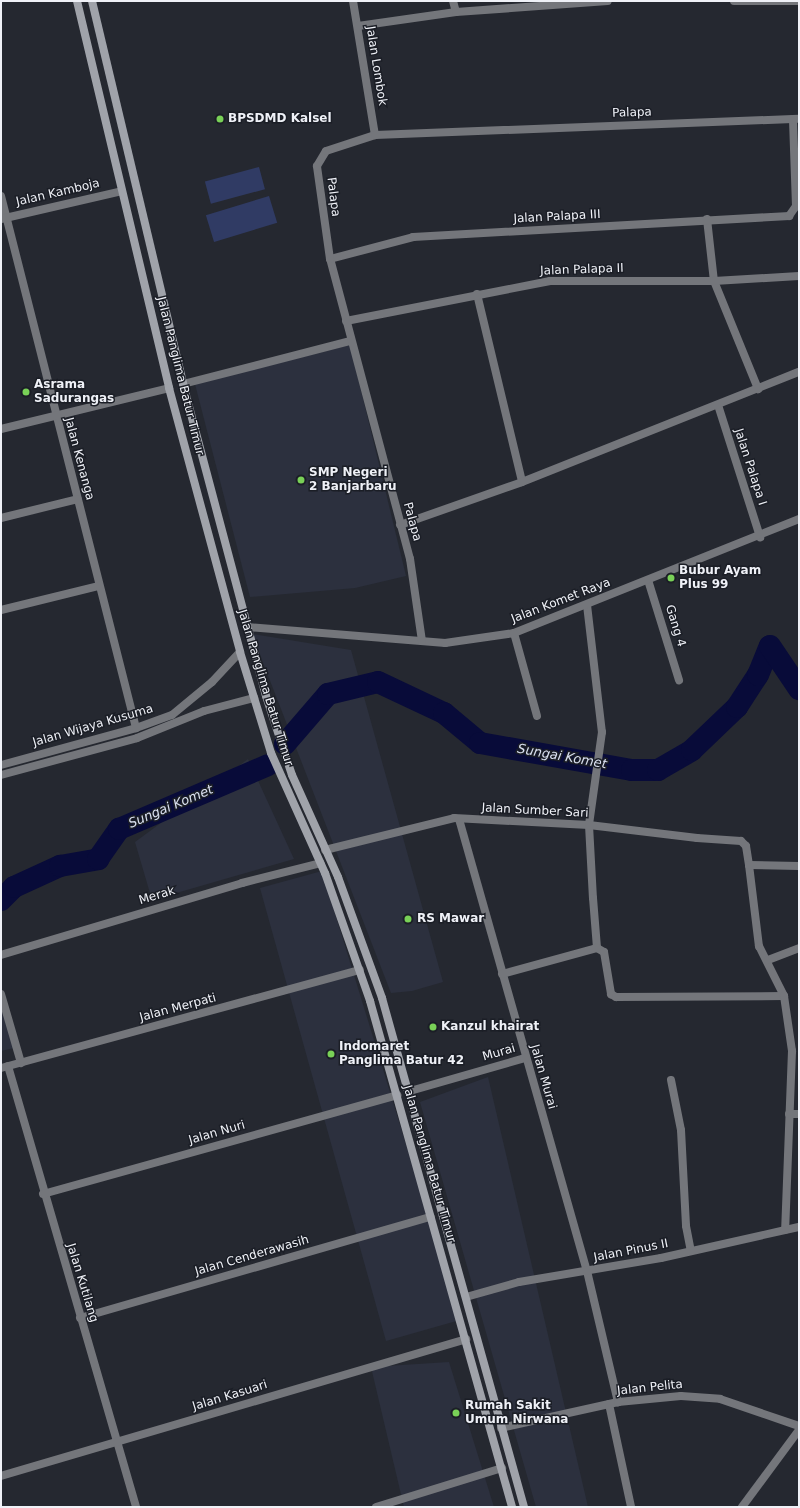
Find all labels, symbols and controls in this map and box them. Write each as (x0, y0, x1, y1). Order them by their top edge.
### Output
street label: Jalan Lombok (363, 25, 389, 107)
street label: Palapa (612, 105, 652, 121)
place label: BPSDMD Kalsel (228, 112, 332, 126)
marker: BPSDMD Kalsel (215, 114, 225, 124)
street label: Jalan Kamboja (15, 176, 101, 210)
street label: Palapa (323, 176, 343, 218)
street label: Jalan Palapa III (513, 208, 601, 226)
street label: Jalan Palapa II (540, 261, 624, 279)
street label: Jalan Panglima Batur Timur (153, 295, 207, 457)
place label: Asrama Sadurangas (34, 378, 114, 406)
marker: Asrama Sadurangas (21, 387, 31, 397)
street label: Jalan Kenanga (61, 416, 97, 502)
street label: Jalan Palapa I (731, 427, 769, 507)
place label: SMP Negeri 2 Banjarbaru (309, 466, 397, 494)
marker: SMP Negeri 2 Banjarbaru (296, 475, 306, 485)
street label: Palapa (400, 501, 424, 543)
place label: Bubur Ayam Plus 99 (679, 564, 761, 592)
marker: Bubur Ayam Plus 99 (666, 573, 676, 583)
street label: Jalan Komet Raya (509, 575, 613, 627)
street label: Gang 4 (662, 603, 688, 649)
street label: Jalan Panglima Batur Timur (234, 608, 296, 768)
street label: Jalan Wijaya Kusuma (31, 702, 155, 750)
water label: Sungai Komet (516, 741, 608, 773)
water label: Sungai Komet (126, 782, 216, 832)
street label: Jalan Sumber Sari (481, 801, 589, 821)
street label: Merak (137, 884, 177, 908)
place label: RS Mawar (417, 912, 484, 926)
marker: RS Mawar (402, 913, 414, 925)
street label: Jalan Merpati (138, 991, 218, 1025)
place label: Kanzul khairat (441, 1020, 539, 1034)
marker: Kanzul khairat (428, 1022, 438, 1032)
place label: Indomaret Panglima Batur 42 (339, 1040, 464, 1068)
street label: Murai (481, 1041, 517, 1065)
street label: Jalan Murai (527, 1043, 559, 1111)
marker: Indomaret Panglima Batur 42 (326, 1049, 336, 1059)
street label: Jalan Panglima Batur Timur (400, 1084, 458, 1244)
street label: Jalan Nuri (187, 1118, 247, 1148)
street label: Jalan Cenderawasih (193, 1233, 311, 1279)
street label: Jalan Pinus II (592, 1237, 670, 1265)
street label: Jalan Kutilang (63, 1242, 101, 1324)
street label: Jalan Pelita (616, 1377, 684, 1399)
street label: Jalan Kasuari (191, 1378, 269, 1414)
place label: Rumah Sakit Umum Nirwana (465, 1399, 568, 1427)
marker: Rumah Sakit Umum Nirwana (450, 1407, 462, 1419)

